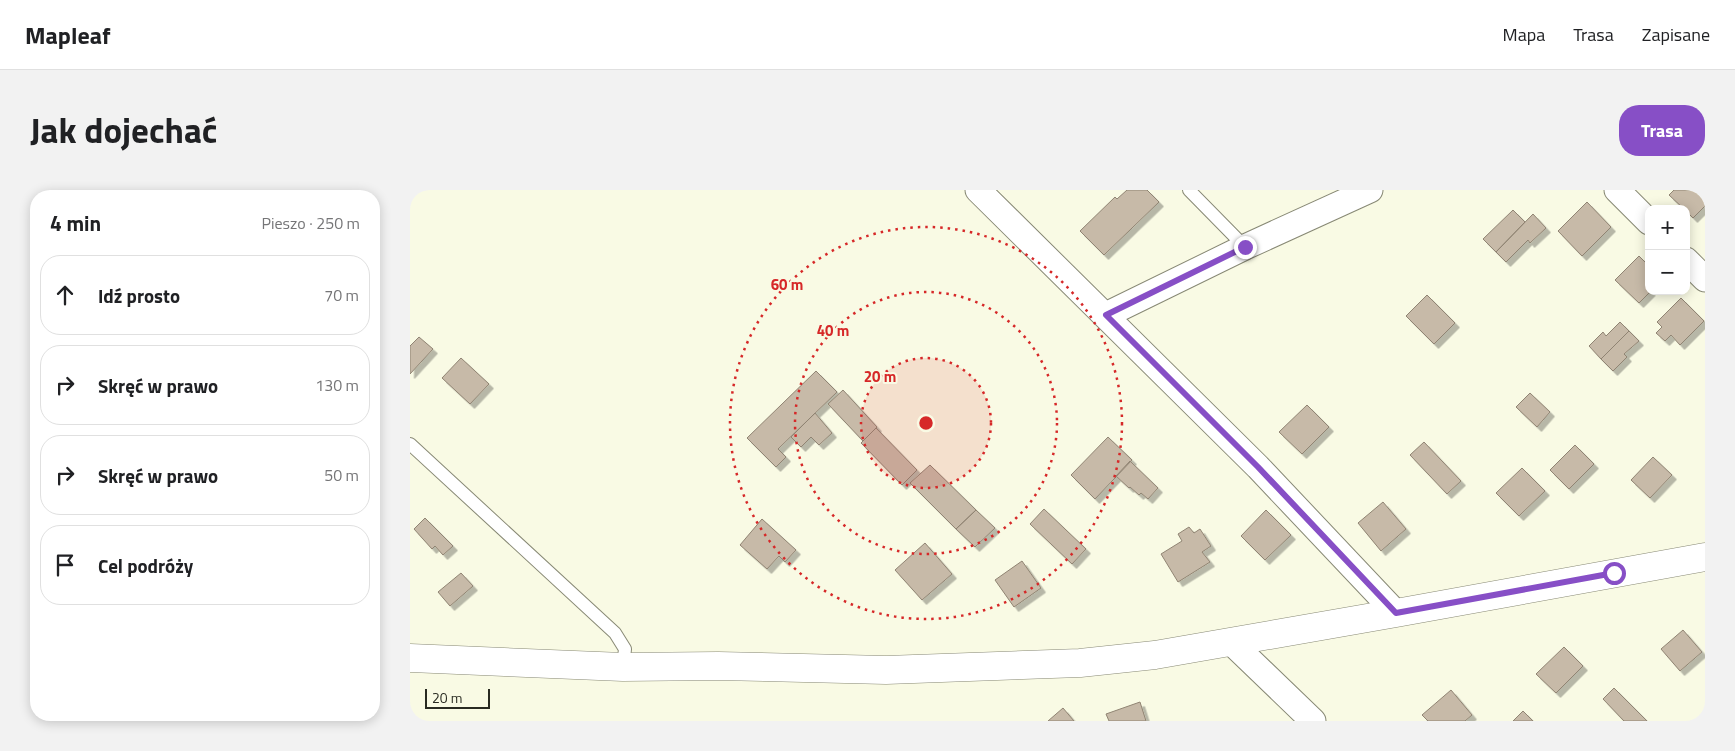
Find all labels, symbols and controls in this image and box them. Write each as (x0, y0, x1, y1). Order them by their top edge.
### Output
text: Mapleaf (25, 17, 110, 53)
text: Mapa (1503, 21, 1545, 48)
text: Trasa (1573, 21, 1614, 48)
text: Zapisane (1642, 21, 1710, 48)
text: Jak dojechać (30, 103, 217, 157)
button: Trasa (1619, 105, 1705, 156)
map controls (1645, 205, 1690, 295)
button: + (1645, 205, 1690, 250)
text: 4 min (50, 207, 101, 239)
text: Pieszo · 250 m (262, 211, 360, 235)
route end (1234, 236, 1257, 259)
button: − (1645, 250, 1690, 295)
text: 60 m (771, 273, 803, 296)
icon: ahead (51, 281, 79, 309)
text: Idź prosto (98, 281, 180, 310)
text: 70 m (324, 283, 359, 307)
text: 40 m (817, 319, 849, 342)
text: 20 m (864, 365, 896, 388)
icon: right (51, 371, 79, 399)
text: Skręć w prawo (98, 371, 218, 400)
text: 130 m (315, 373, 359, 397)
centre of rings (917, 414, 935, 432)
icon: right (51, 461, 79, 489)
text: Skręć w prawo (98, 461, 218, 490)
text: 50 m (324, 463, 359, 487)
icon: arrive (51, 551, 79, 579)
text: Cel podróży (98, 551, 193, 580)
route start (1603, 562, 1626, 585)
scale bar (425, 686, 490, 709)
text: 20 m (432, 687, 462, 708)

